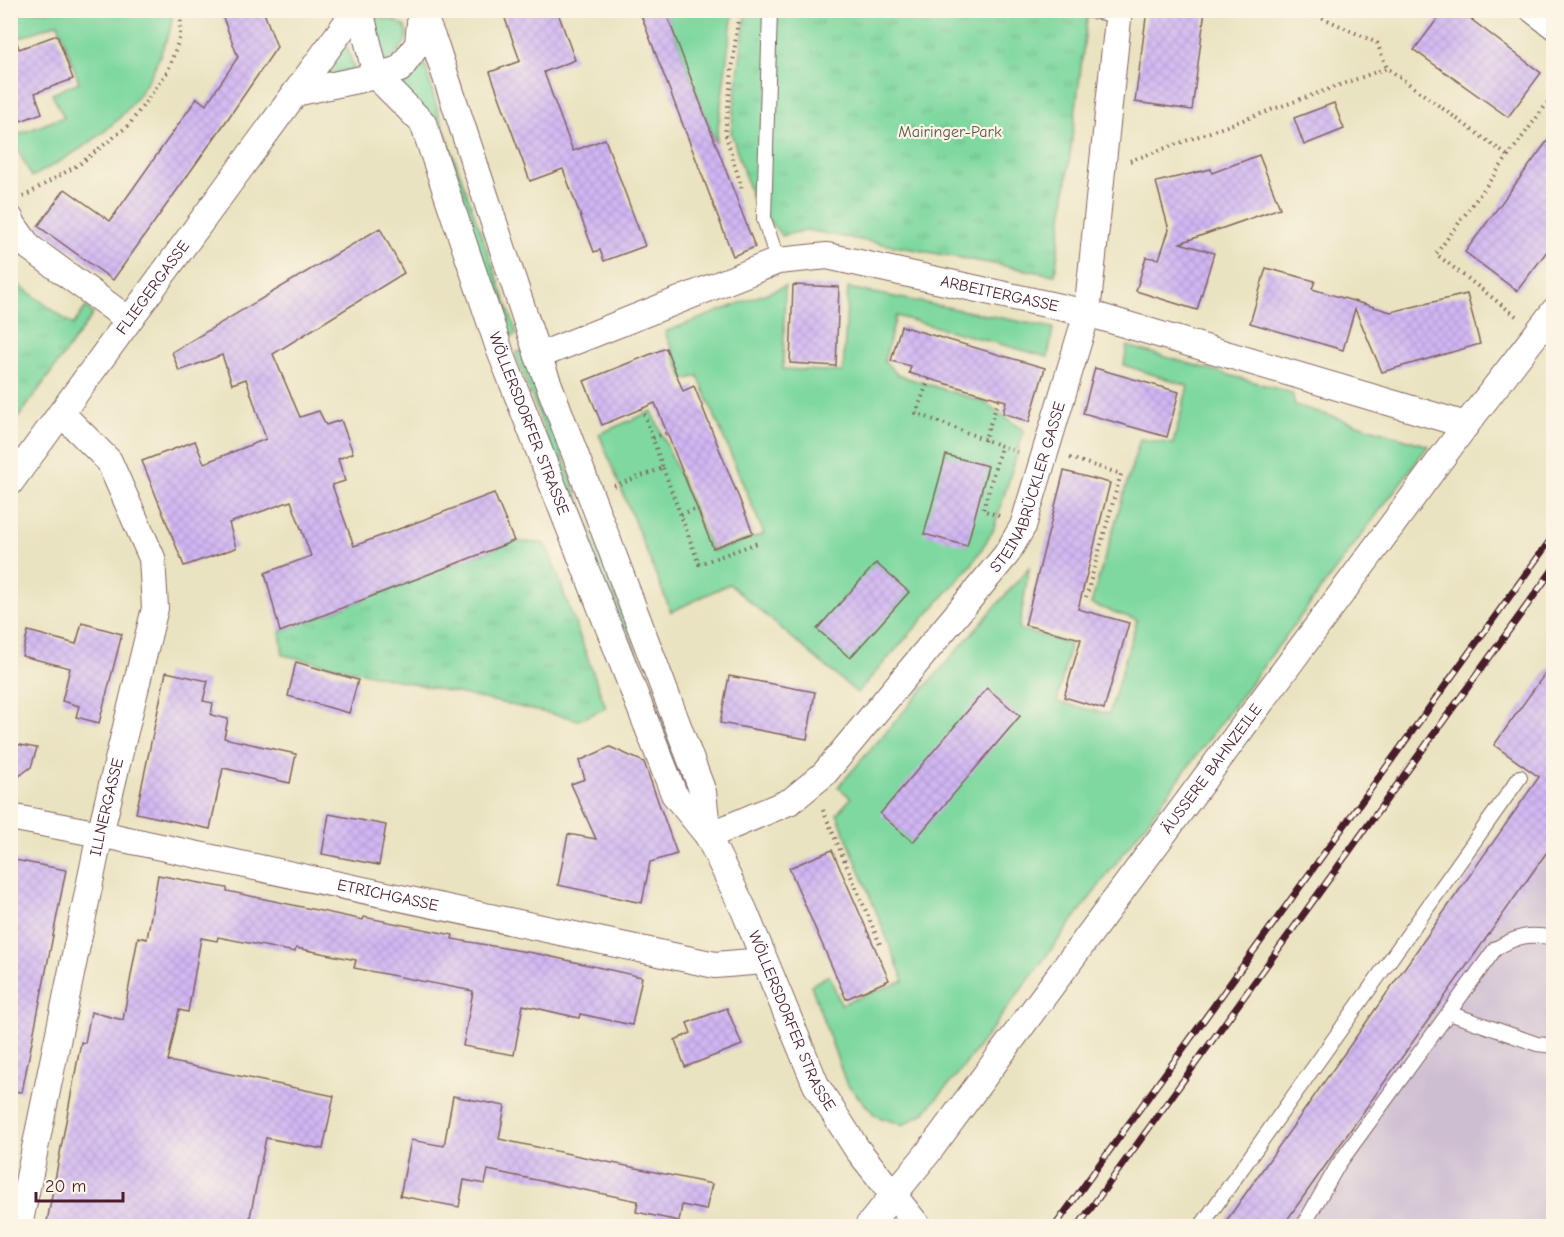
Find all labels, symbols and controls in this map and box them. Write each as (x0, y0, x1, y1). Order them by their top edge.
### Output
park label: Mairinger-Park (898, 123, 1002, 141)
street label: FLIEGERGASSE (113, 237, 193, 338)
street label: ARBEITERGASSE (939, 272, 1061, 316)
street label: WÖLLERSDORFER STRASSE (485, 330, 573, 518)
street label: STEINABRÜCKLER GASSE (986, 399, 1069, 576)
street label: ÄUSSERE BAHNZEILE (1158, 700, 1266, 837)
street label: ILLNERGASSE (87, 756, 127, 858)
street label: ETRICHGASSE (336, 876, 440, 915)
street label: WÖLLERSDORFER STRASSE (745, 928, 839, 1114)
scale bar (36, 1165, 123, 1203)
text: 20 m (45, 1176, 86, 1197)

